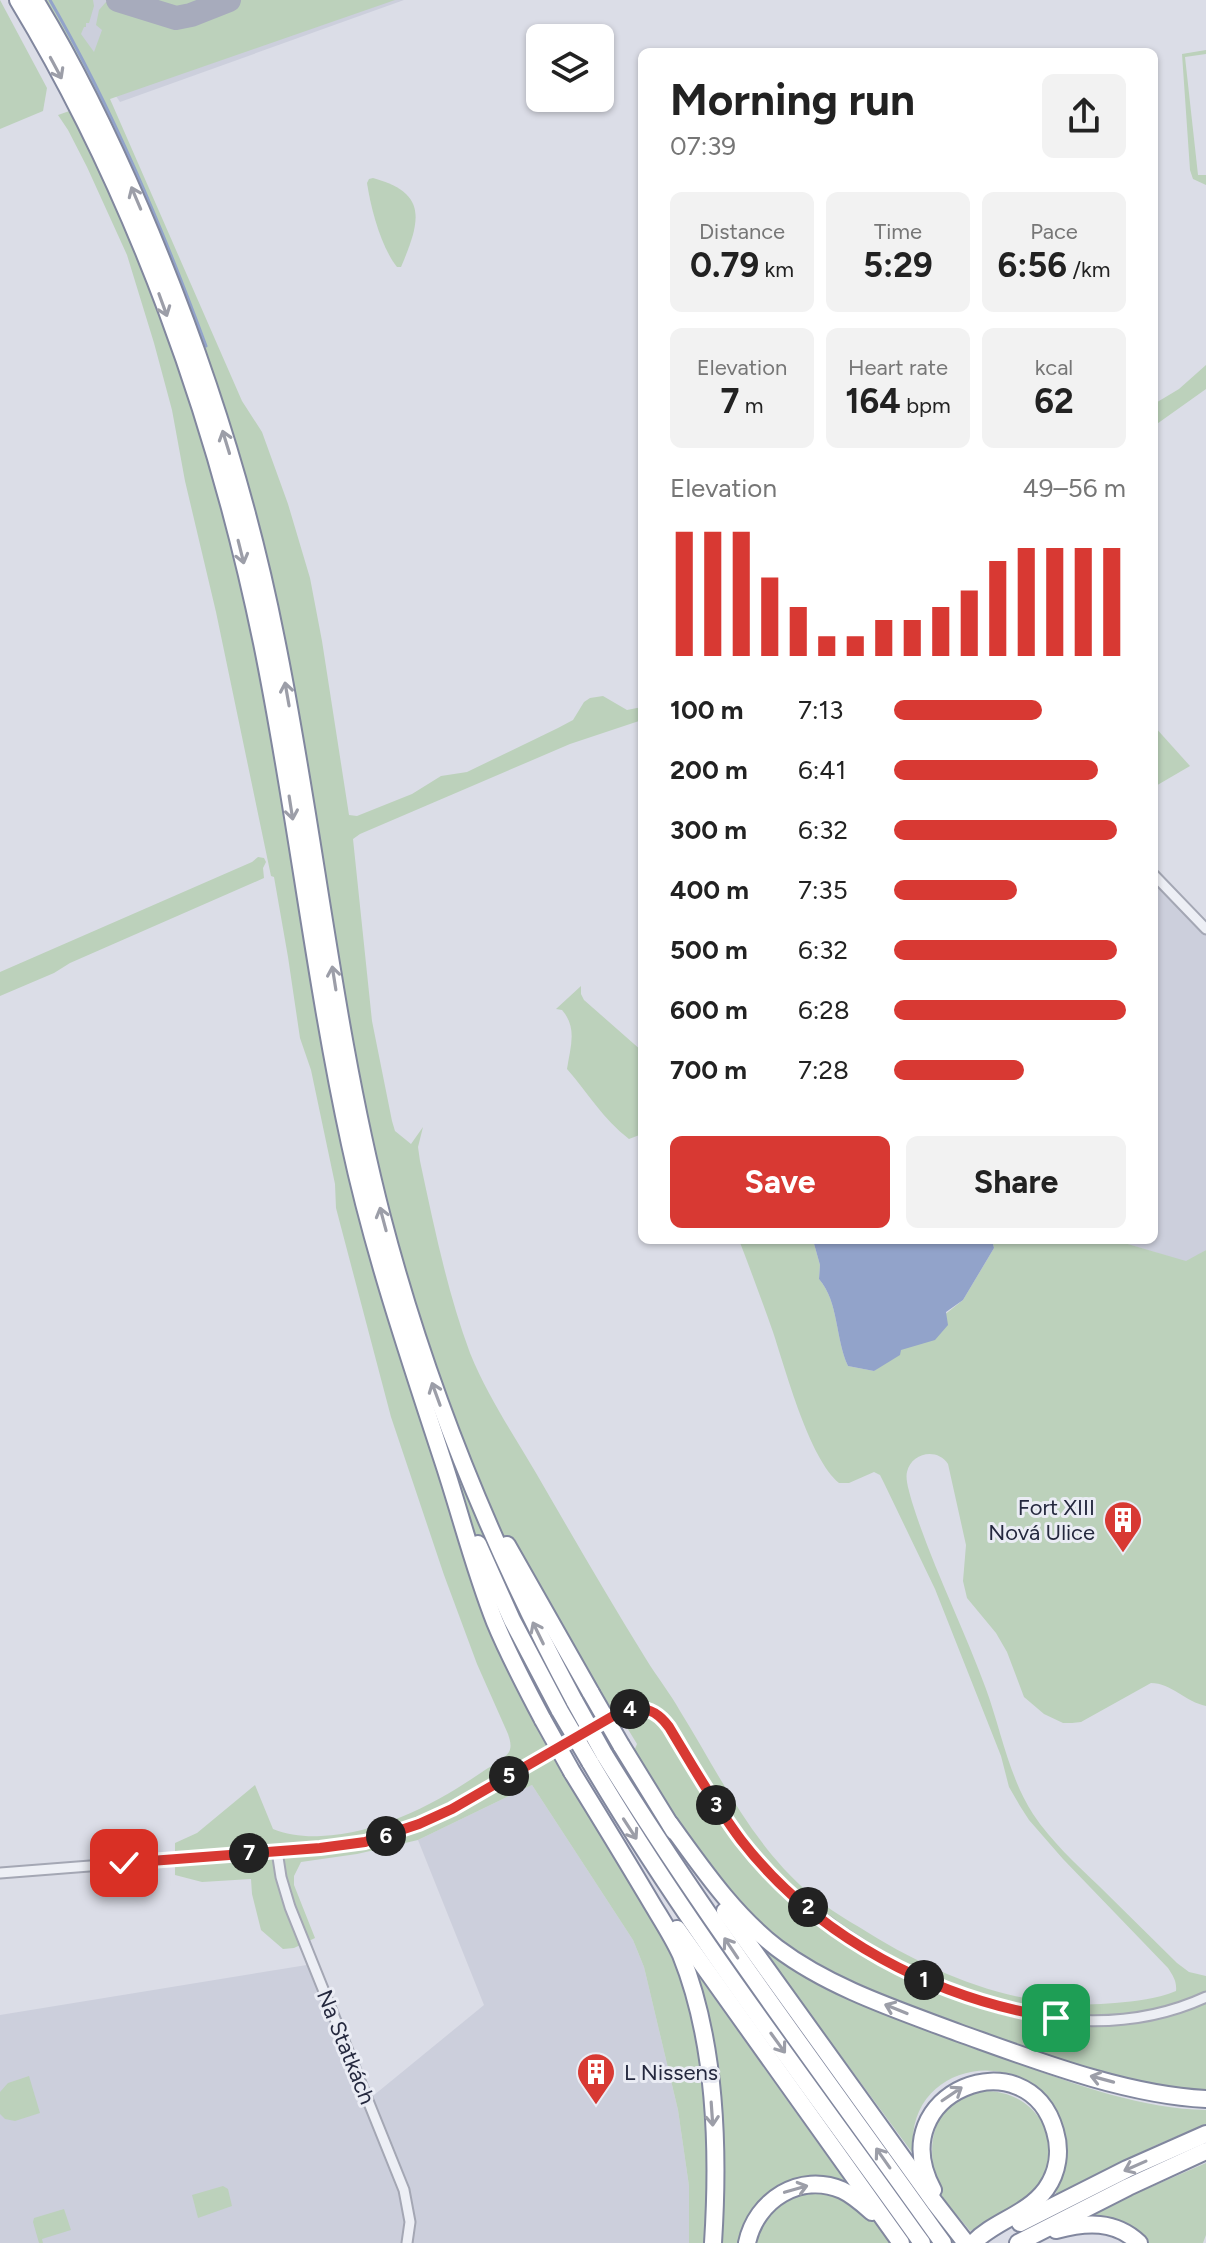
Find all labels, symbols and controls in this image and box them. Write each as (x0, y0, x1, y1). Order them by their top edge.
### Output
map controls (526, 24, 614, 112)
button: layers (526, 24, 614, 112)
one-way arrow (48, 56, 64, 80)
text: Morning run (670, 73, 915, 126)
button: share (1042, 74, 1126, 158)
text: 07:39 (670, 130, 736, 162)
one-way arrow (127, 186, 142, 211)
text: Distance (699, 218, 785, 245)
text: Time (874, 218, 922, 245)
text: Pace (1030, 218, 1078, 245)
text: 0.79 (690, 245, 759, 286)
text: 5:29 (863, 245, 933, 286)
text: 6:56 (998, 245, 1067, 286)
text: km (759, 256, 794, 283)
text: /km (1067, 256, 1110, 283)
one-way arrow (157, 292, 171, 317)
text: Elevation (697, 354, 787, 381)
text: Heart rate (848, 354, 948, 381)
text: kcal (1035, 354, 1073, 381)
text: 7 (720, 381, 739, 422)
text: 164 (845, 381, 901, 422)
text: 62 (1034, 381, 1074, 422)
text: m (739, 392, 764, 419)
text: bpm (901, 392, 951, 419)
one-way arrow (218, 429, 233, 455)
text: Elevation (670, 472, 777, 504)
text: 49–56 m (1023, 472, 1126, 504)
one-way arrow (235, 539, 250, 565)
one-way arrow (278, 682, 293, 708)
text: 100 m (670, 694, 744, 726)
text: 7:13 (798, 694, 843, 726)
text: 200 m (670, 754, 748, 786)
text: 6:41 (798, 754, 846, 786)
one-way arrow (284, 794, 299, 820)
text: 300 m (670, 814, 747, 846)
text: 6:32 (798, 814, 848, 846)
text: 400 m (670, 874, 749, 906)
text: 7:35 (798, 874, 848, 906)
text: 500 m (670, 934, 748, 966)
text: 6:32 (798, 934, 848, 966)
one-way arrow (326, 966, 341, 992)
text: 600 m (670, 994, 748, 1026)
text: 6:28 (798, 994, 850, 1026)
text: 700 m (670, 1054, 747, 1086)
text: 7:28 (798, 1054, 849, 1086)
button: Save (670, 1136, 890, 1228)
button: Share (906, 1136, 1126, 1228)
one-way arrow (375, 1207, 390, 1233)
one-way arrow (428, 1382, 443, 1407)
place label: Fort XIII Nová Ulice (988, 1494, 1095, 1546)
building icon: Fort XIII Nová Ulice (1102, 1499, 1144, 1554)
one-way arrow (530, 1622, 546, 1646)
pin: 4 (610, 1689, 650, 1729)
text: 4 (623, 1695, 637, 1722)
pin: 5 (489, 1756, 529, 1796)
text: 5 (503, 1762, 515, 1789)
pin: 3 (696, 1785, 736, 1825)
text: 3 (710, 1791, 722, 1818)
pin: 6 (366, 1816, 406, 1856)
one-way arrow (622, 1817, 638, 1840)
text: 6 (380, 1822, 392, 1849)
pin (90, 1829, 158, 1897)
pin: 7 (229, 1833, 269, 1873)
text: 7 (243, 1839, 255, 1866)
icon: check (102, 1841, 146, 1885)
pin: 2 (788, 1887, 828, 1927)
text: 2 (802, 1893, 814, 1920)
one-way arrow (723, 1937, 739, 1959)
pin: 1 (904, 1960, 944, 2000)
text: 1 (919, 1966, 929, 1993)
pin (1022, 1984, 1090, 2052)
street label: Na Statkách (311, 1986, 381, 2108)
icon: arrive (1034, 1996, 1078, 2040)
one-way arrow (884, 2000, 909, 2015)
one-way arrow (769, 2032, 786, 2053)
building icon: L Nissens (575, 2051, 617, 2106)
place label: L Nissens (624, 2059, 718, 2086)
one-way arrow (1090, 2071, 1116, 2086)
one-way arrow (941, 2086, 963, 2103)
one-way arrow (705, 2100, 720, 2127)
one-way arrow (875, 2148, 891, 2170)
one-way arrow (1123, 2159, 1147, 2174)
one-way arrow (783, 2181, 809, 2196)

